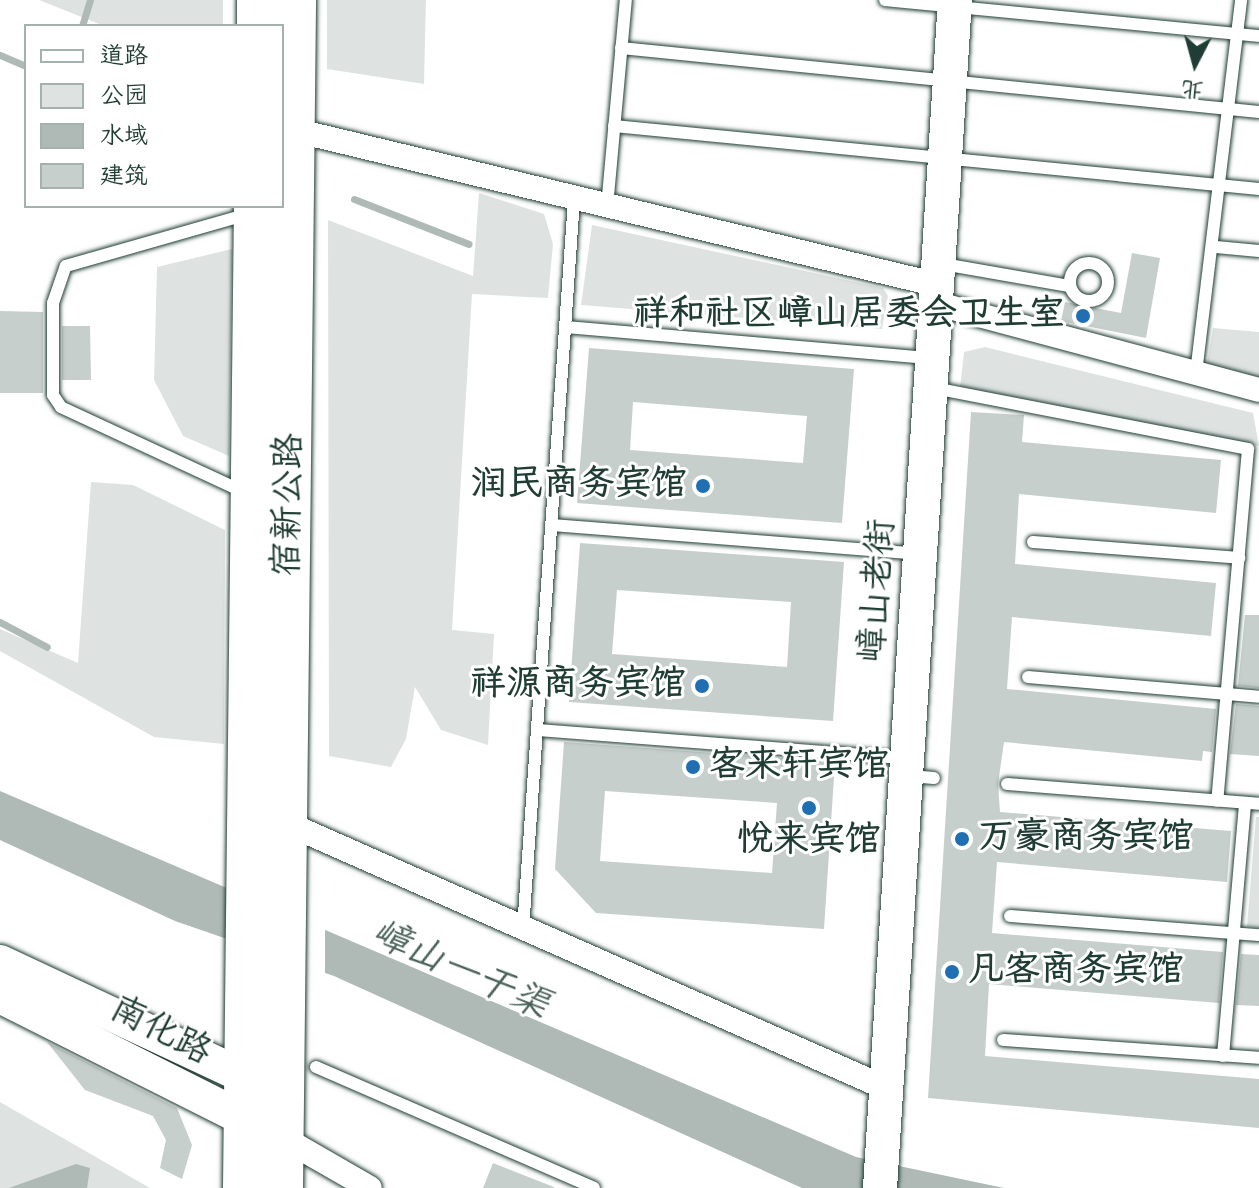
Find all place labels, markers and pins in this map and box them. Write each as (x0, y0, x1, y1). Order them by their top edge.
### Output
place label: 祥和社区嶂山居委会卫生室 (633, 294, 1065, 338)
marker: 祥和社区嶂山居委会卫生室 (1072, 305, 1094, 327)
place label: 润民商务宾馆 (471, 464, 687, 508)
marker: 润民商务宾馆 (694, 477, 712, 495)
place label: 祥源商务宾馆 (470, 664, 686, 708)
marker: 祥源商务宾馆 (693, 677, 711, 695)
place label: 客来轩宾馆 (709, 745, 889, 789)
marker: 客来轩宾馆 (684, 758, 702, 776)
marker: 悦来宾馆 (800, 799, 818, 817)
place label: 万豪商务宾馆 (978, 817, 1194, 861)
place label: 悦来宾馆 (737, 820, 881, 864)
marker: 万豪商务宾馆 (953, 830, 971, 848)
place label: 凡客商务宾馆 (968, 950, 1184, 994)
marker: 凡客商务宾馆 (943, 963, 961, 981)

